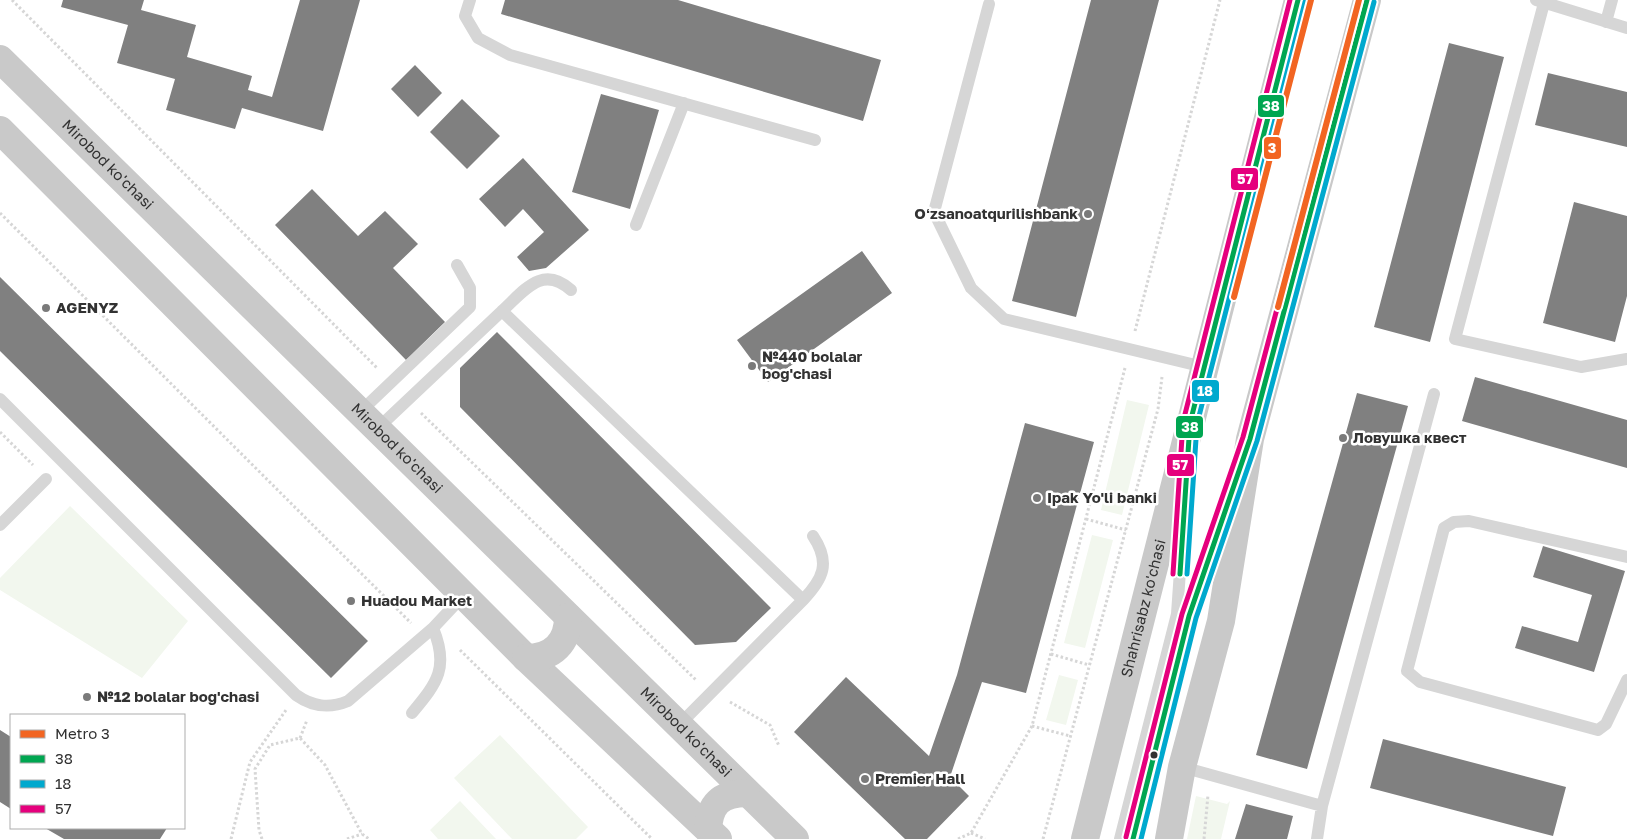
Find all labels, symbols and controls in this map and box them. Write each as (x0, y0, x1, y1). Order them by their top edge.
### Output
line badge: 38 (1257, 94, 1285, 118)
text: 38 (1262, 97, 1280, 114)
street label: Mirobod ko'chasi (59, 115, 158, 213)
line badge: 3 (1263, 136, 1282, 160)
text: 3 (1268, 139, 1276, 156)
line badge: 57 (1230, 167, 1259, 191)
text: 57 (1237, 170, 1253, 187)
place label: Oʻzsanoatqurilishbank (914, 204, 1078, 222)
marker: Oʻzsanoatqurilishbank (1082, 208, 1094, 220)
place label: AGENYZ (56, 298, 118, 316)
marker: AGENYZ (40, 302, 52, 314)
place label: №440 bolalar bog'chasi (762, 347, 863, 382)
marker: №440 bolalar bog'chasi (746, 360, 758, 372)
line badge: 18 (1191, 379, 1220, 403)
text: 18 (1197, 382, 1213, 399)
street label: Mirobod ko'chasi (348, 399, 447, 496)
line badge: 38 (1175, 415, 1204, 439)
text: 38 (1181, 418, 1199, 435)
place label: Ловушка квест (1353, 428, 1467, 446)
marker: Ловушка квест (1337, 432, 1349, 444)
line badge: 57 (1166, 453, 1195, 477)
text: 57 (1172, 456, 1188, 473)
place label: Ipak Yo'li banki (1047, 488, 1157, 506)
marker: Ipak Yo'li banki (1031, 492, 1043, 504)
street label: Shahrisabz ko'chasi (1116, 537, 1169, 679)
place label: Huadou Market (361, 591, 472, 609)
marker: Huadou Market (345, 595, 357, 607)
street label: Mirobod ko'chasi (637, 683, 736, 780)
place label: №12 bolalar bog'chasi (97, 687, 259, 705)
marker: №12 bolalar bog'chasi (81, 691, 93, 703)
legend (10, 714, 185, 829)
text: Metro 3 (55, 724, 110, 742)
text: 38 (55, 749, 73, 767)
unlabelled marker (1149, 750, 1159, 760)
place label: Premier Hall (875, 769, 965, 787)
marker: Premier Hall (859, 773, 871, 785)
text: 18 (55, 774, 71, 792)
text: 57 (55, 799, 72, 817)

